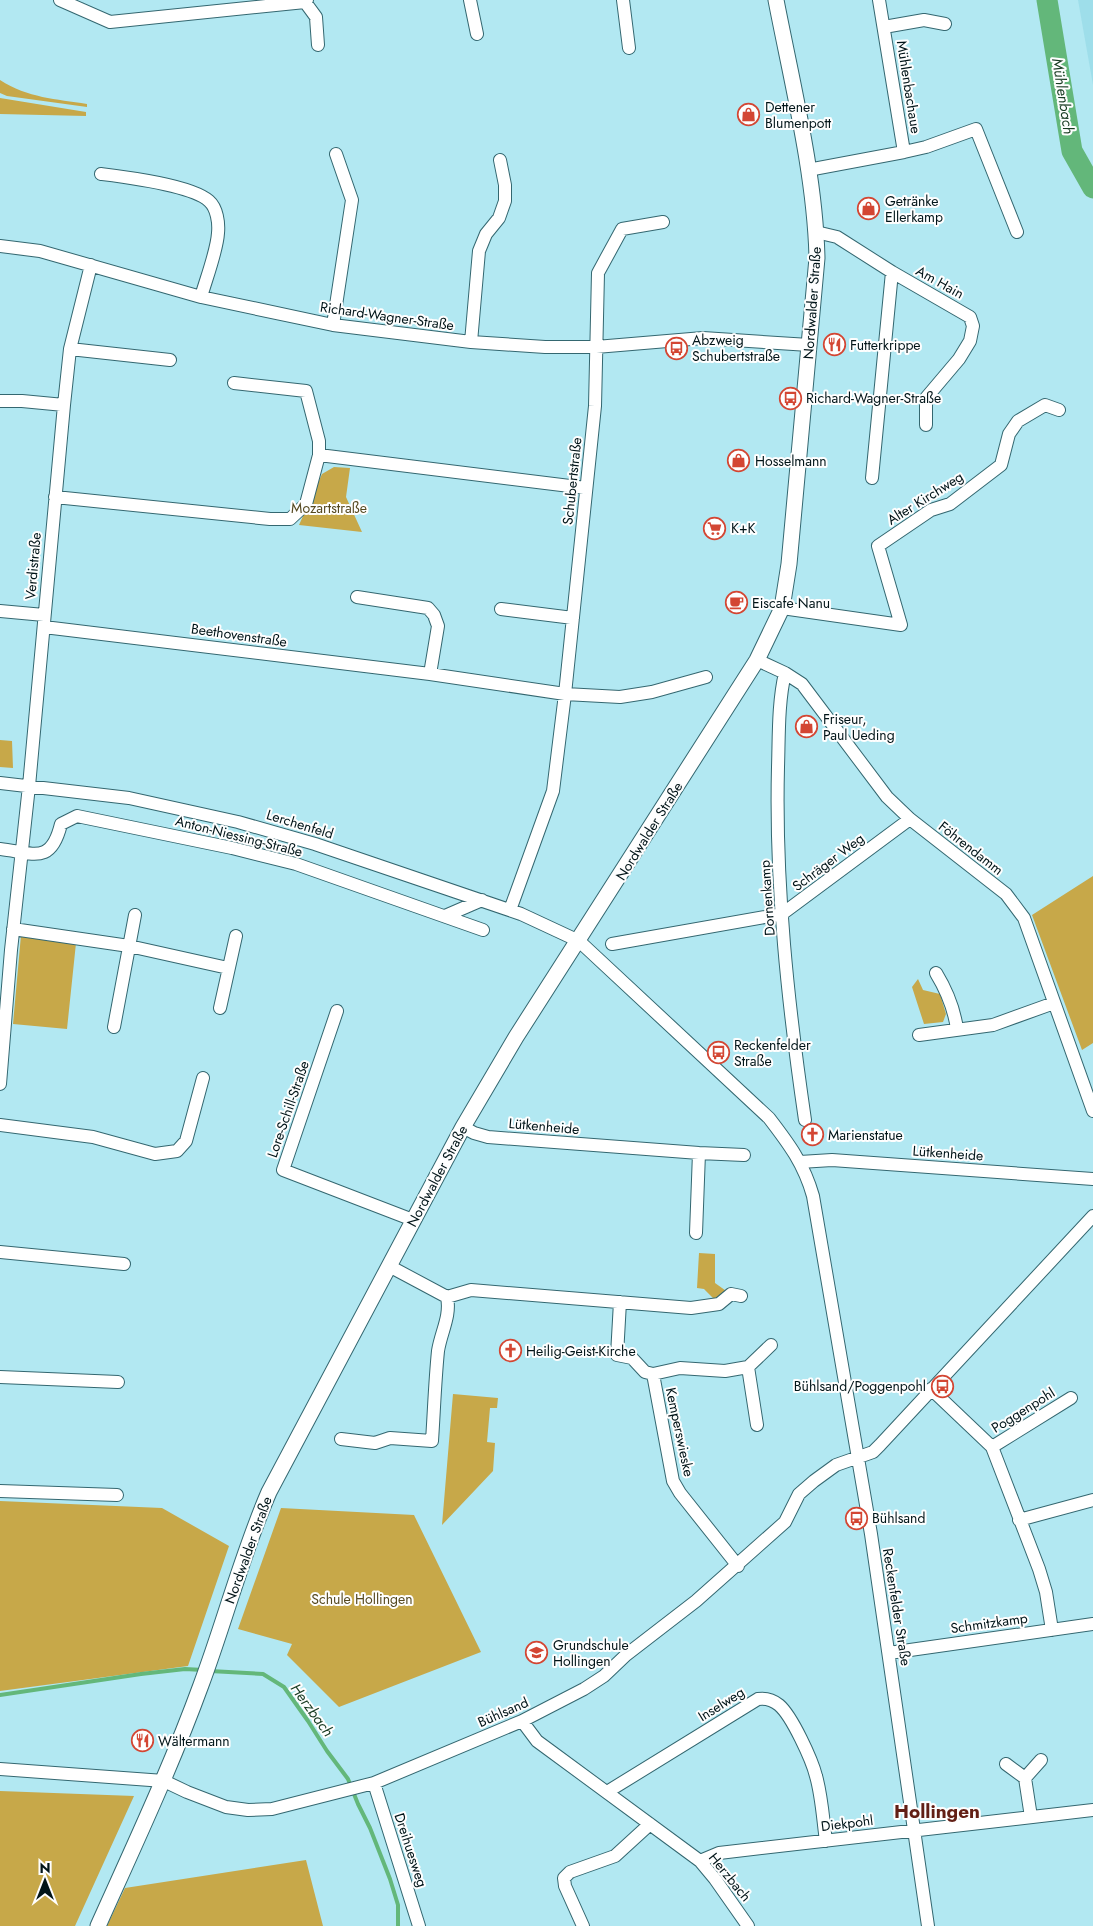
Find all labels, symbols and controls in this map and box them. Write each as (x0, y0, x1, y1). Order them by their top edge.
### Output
street label: Mühlenbachaue (892, 39, 926, 135)
water label: Mühlenbach (1046, 56, 1080, 136)
place label: Dettener Blumenpott (765, 97, 832, 133)
shop icon: Dettener Blumenpott (737, 103, 761, 127)
place label: Getränke Ellerkamp (885, 191, 943, 227)
shop icon: Getränke Ellerkamp (857, 197, 881, 221)
street label: Nordwalder Straße (798, 246, 826, 360)
street label: Am Hain (912, 261, 968, 303)
street label: Richard-Wagner-Straße (319, 297, 455, 335)
place label: Abzweig Schubertstraße (692, 330, 780, 366)
restaurant icon: Futterkrippe (822, 333, 846, 357)
place label: Futterkrippe (850, 335, 921, 355)
bus stop icon: Abzweig Schubertstraße (664, 336, 688, 360)
bus stop icon: Richard-Wagner-Straße (778, 386, 802, 410)
place label: Richard-Wagner-Straße (806, 388, 941, 408)
street label: Schubertstraße (557, 436, 587, 526)
shop icon: Hosselmann (727, 449, 751, 473)
place label: Hosselmann (755, 451, 827, 471)
street label: Alter Kirchweg (883, 467, 967, 529)
park label: Mozartstraße (291, 498, 367, 518)
supermarket icon: K+K (703, 516, 727, 540)
place label: K+K (731, 518, 756, 538)
street label: Verdistraße (20, 532, 46, 600)
cafe icon: Eiscafe Nanu (724, 591, 748, 615)
place label: Eiscafe Nanu (752, 593, 830, 613)
street label: Beethovenstraße (190, 618, 288, 652)
place label: Friseur, Paul Ueding (823, 709, 895, 745)
shop icon: Friseur, Paul Ueding (795, 715, 819, 739)
street label: Nordwalder Straße (611, 778, 687, 884)
street label: Lerchenfeld (264, 804, 336, 844)
street label: Anton-Niessing-Straße (173, 811, 305, 861)
street label: Föhrendamm (934, 816, 1008, 880)
street label: Schräger Weg (788, 828, 868, 896)
street label: Dornenkamp (754, 860, 780, 936)
place label: Reckenfelder Straße (734, 1035, 811, 1071)
bus stop icon: Reckenfelder Straße (706, 1041, 730, 1065)
street label: Lore-Schill-Straße (262, 1058, 314, 1160)
street label: Lütkenheide (508, 1113, 580, 1139)
street label: Nordwalder Straße (402, 1122, 472, 1230)
church icon: Marienstatue (800, 1123, 824, 1147)
place label: Marienstatue (828, 1125, 903, 1145)
street label: Lütkenheide (912, 1141, 984, 1165)
church icon: Heilig-Geist-Kirche (498, 1339, 522, 1363)
place label: Heilig-Geist-Kirche (526, 1341, 636, 1361)
bus stop icon: Bühlsand/Poggenpohl (930, 1374, 954, 1398)
place label: Bühlsand/Poggenpohl (794, 1376, 926, 1396)
street label: Poggenpohl (987, 1383, 1059, 1437)
street label: Kemperswieske (661, 1386, 699, 1478)
street label: Nordwalder Straße (219, 1494, 277, 1606)
bus stop icon: Bühlsand (844, 1506, 868, 1530)
place label: Bühlsand (872, 1508, 925, 1528)
street label: Reckenfelder Straße (878, 1547, 916, 1667)
park label: Schule Hollingen (311, 1589, 413, 1609)
street label: Schmitzkamp (949, 1608, 1029, 1638)
place label: Grundschule Hollingen (553, 1635, 629, 1671)
school or university icon: Grundschule Hollingen (525, 1641, 549, 1665)
water label: Herzbach (285, 1679, 339, 1741)
street label: Inselweg (694, 1682, 748, 1726)
street label: Bühlsand (475, 1692, 531, 1732)
restaurant icon: Wältermann (130, 1729, 154, 1753)
place label: Wältermann (158, 1731, 230, 1751)
district label: Hollingen (894, 1798, 980, 1825)
street label: Dreihuesweg (390, 1810, 432, 1890)
street label: Diekpohl (820, 1810, 874, 1836)
street label: Herzbach (704, 1848, 756, 1906)
north arrow (20, 1856, 70, 1906)
text: N (39, 1858, 51, 1878)

